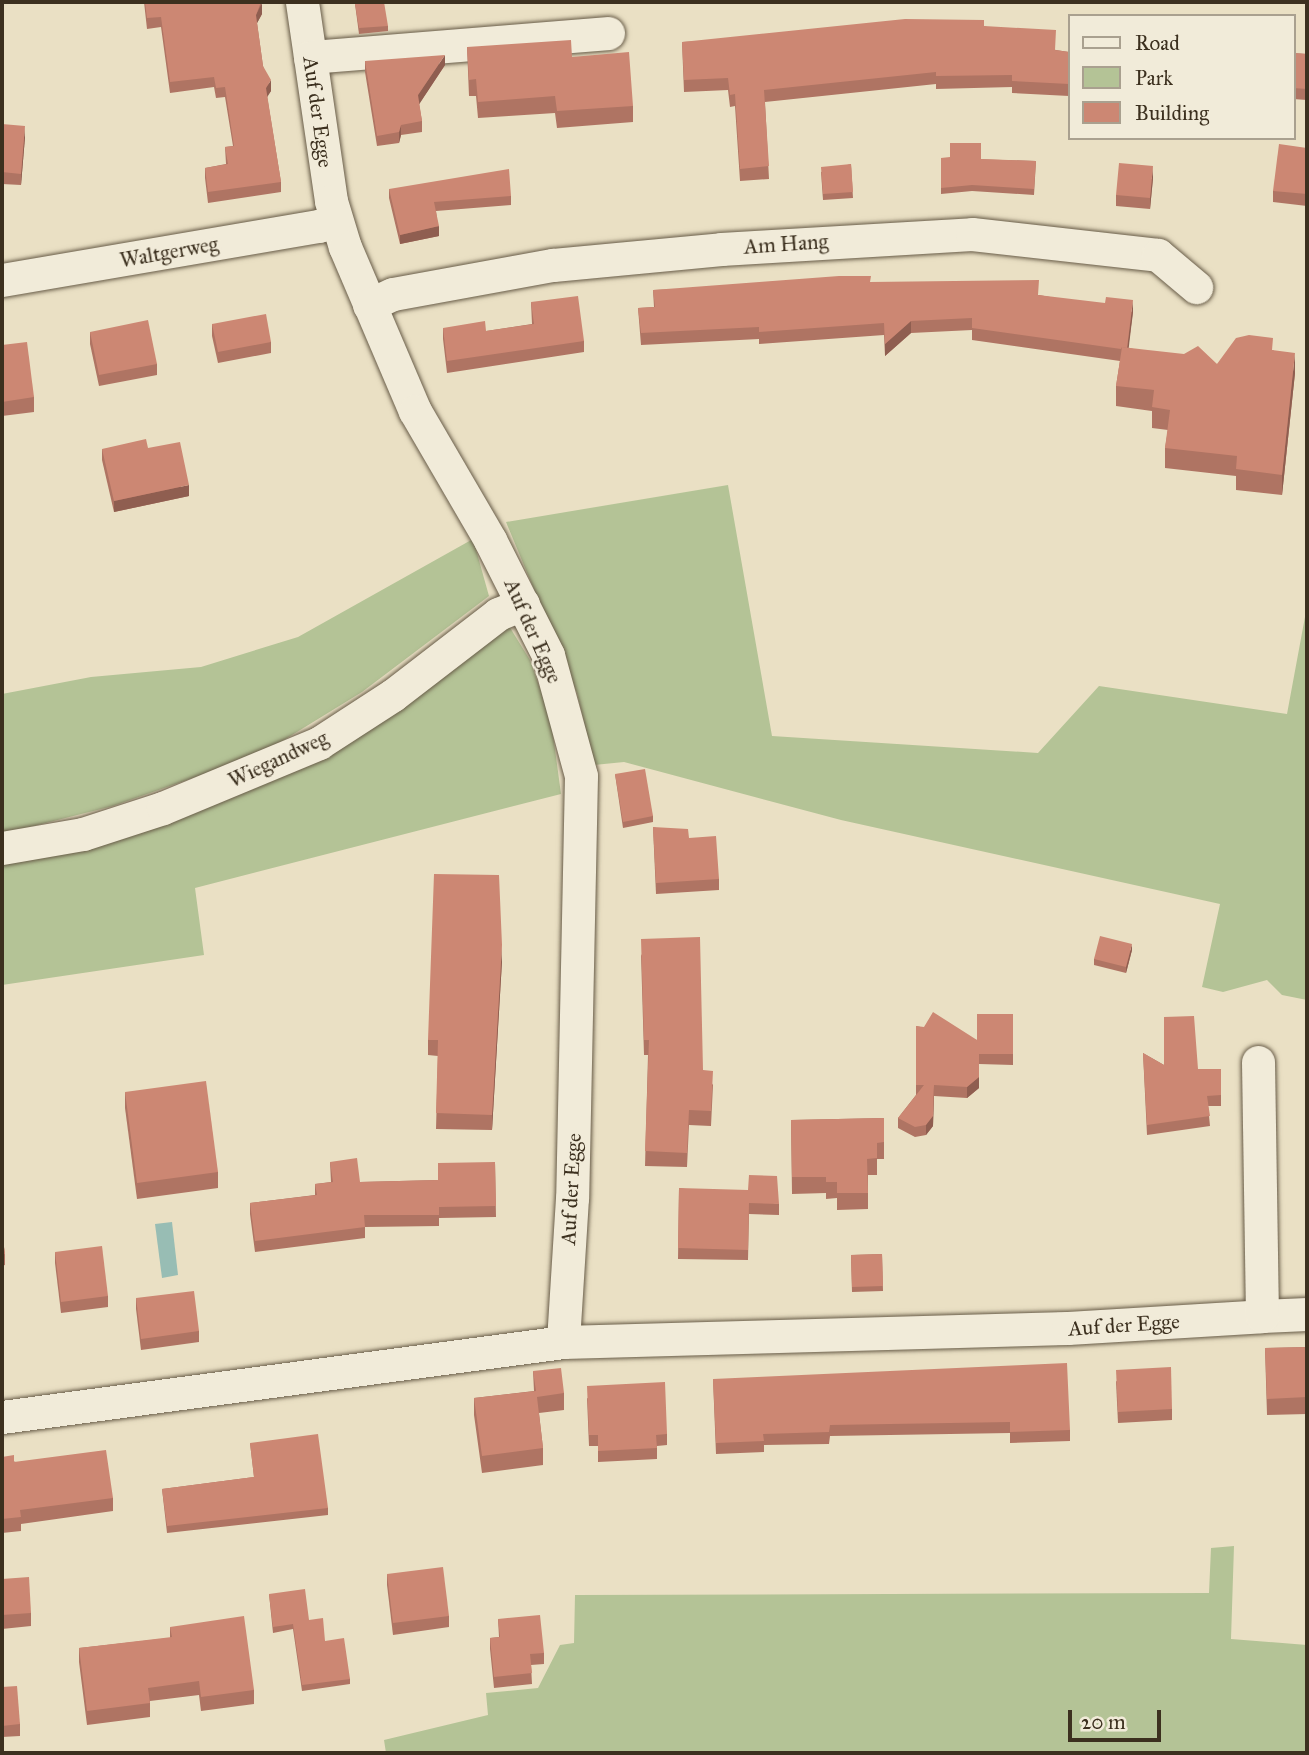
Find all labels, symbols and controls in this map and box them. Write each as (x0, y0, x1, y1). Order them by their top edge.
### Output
legend (1068, 14, 1295, 140)
text: Road (1135, 30, 1180, 56)
street label: Auf der Egge (298, 55, 338, 169)
text: Park (1135, 65, 1173, 91)
text: Building (1135, 100, 1209, 126)
street label: Am Hang (743, 228, 829, 260)
street label: Waltgerweg (118, 231, 220, 273)
street label: Auf der Egge (499, 575, 567, 687)
street label: Wiegandweg (224, 725, 332, 793)
street label: Auf der Egge (555, 1133, 587, 1245)
street label: Auf der Egge (1067, 1309, 1181, 1341)
scale bar (1071, 1696, 1164, 1740)
text: 20 m (1081, 1709, 1126, 1735)

